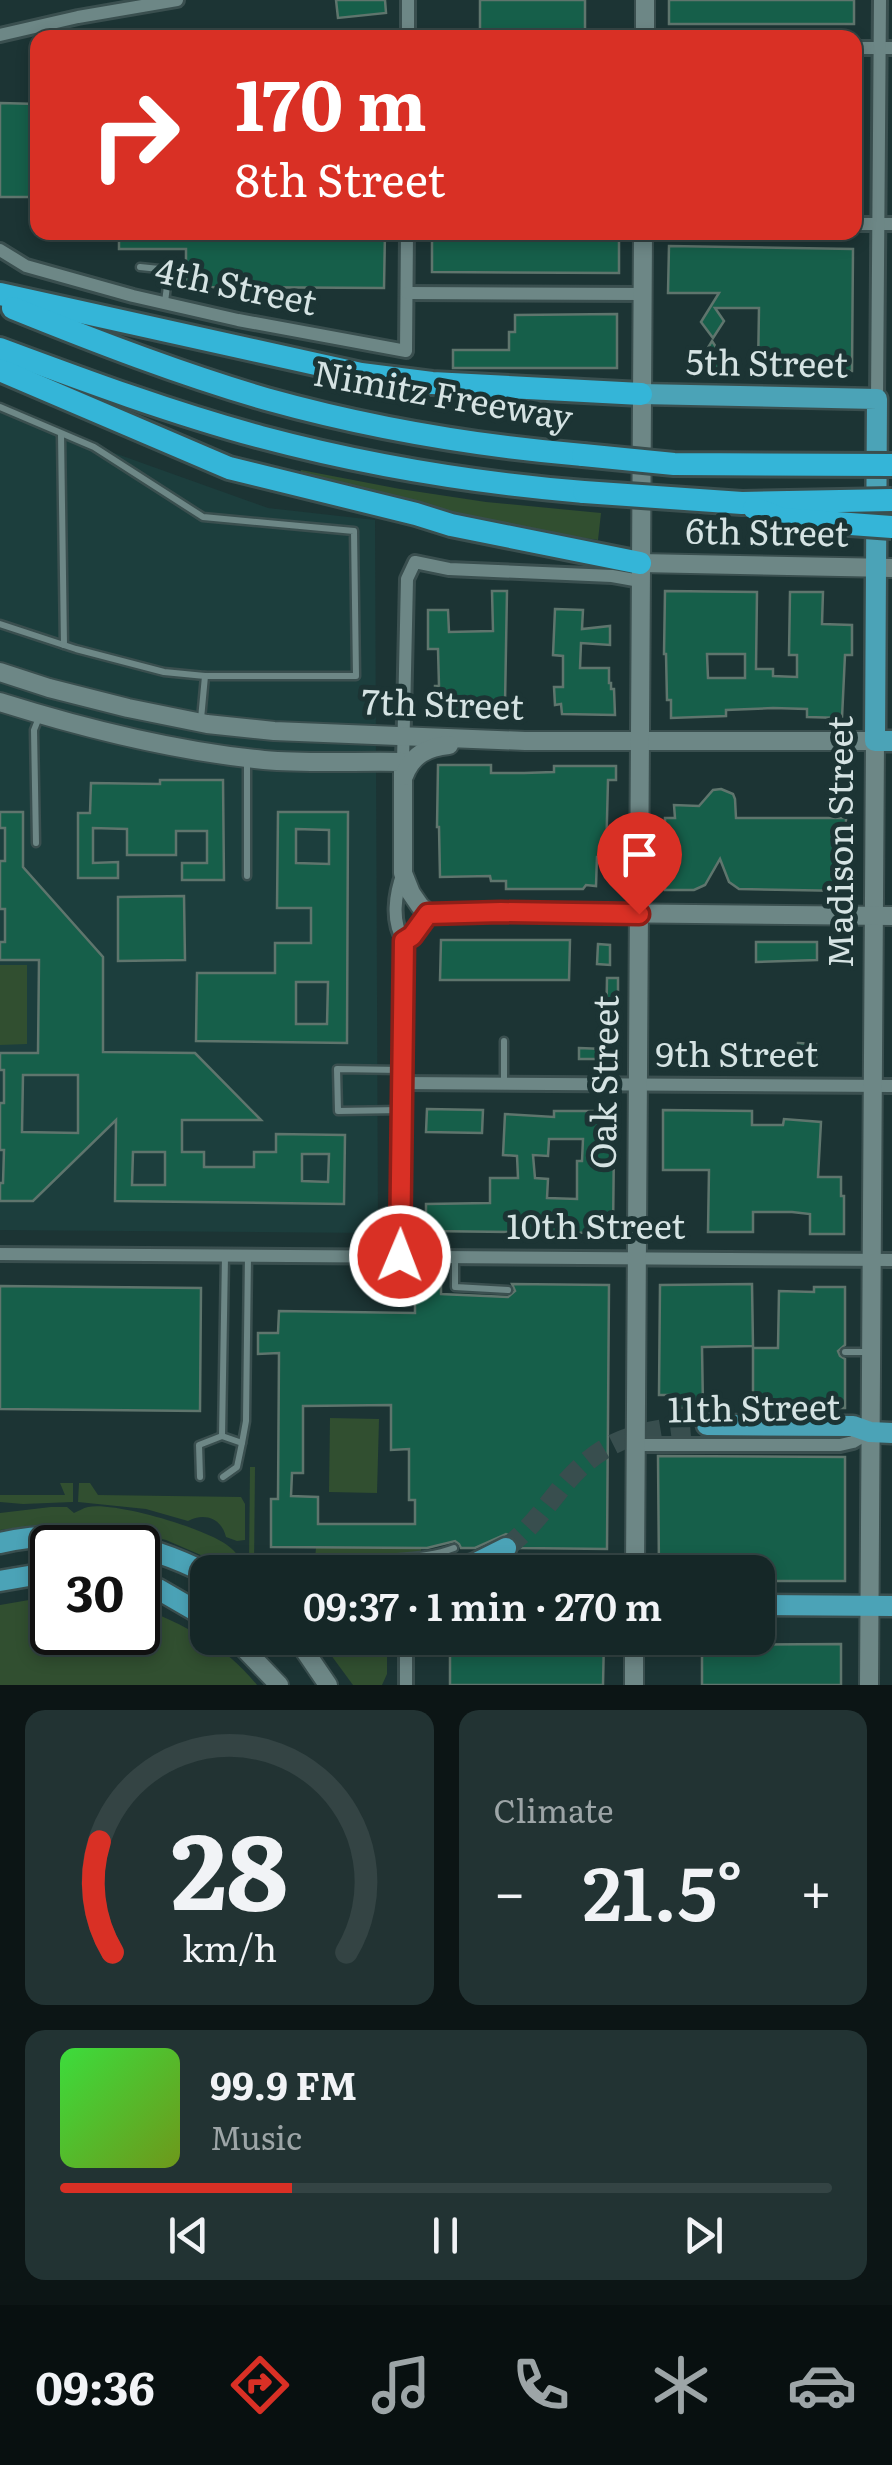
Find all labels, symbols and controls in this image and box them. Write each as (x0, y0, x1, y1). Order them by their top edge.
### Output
text: 170 m (235, 49, 427, 153)
icon: right (70, 70, 200, 200)
text: 8th Street (235, 144, 446, 211)
street label: 4th Street (151, 242, 322, 327)
street label: 5th Street (685, 334, 849, 388)
street label: Nimitz Freeway (310, 345, 578, 442)
street label: 6th Street (685, 503, 849, 557)
street label: 7th Street (361, 673, 525, 731)
street label: Madison Street (812, 716, 864, 968)
pin (597, 812, 682, 915)
icon: arrive (612, 827, 667, 882)
street label: Oak Street (574, 995, 630, 1169)
street label: 9th Street (656, 1026, 818, 1078)
street label: 10th Street (507, 1198, 685, 1250)
position arrow (348, 1204, 452, 1308)
street label: 11th Street (667, 1378, 841, 1434)
speed limit sign: 30 (30, 1525, 160, 1655)
text: 09:37 · 1 min · 270 m (303, 1576, 662, 1633)
text: Climate (494, 1785, 614, 1833)
text: 28 (171, 1787, 288, 1942)
text: 21.5° (583, 1833, 743, 1944)
text: − (494, 1848, 526, 1930)
text: + (800, 1848, 832, 1930)
text: km/h (182, 1920, 277, 1973)
text: 99.9 FM (210, 2055, 357, 2112)
text: Music (210, 2112, 302, 2160)
icon: previous (161, 2208, 216, 2263)
icon: pause (418, 2208, 473, 2263)
icon: next (676, 2208, 731, 2263)
icon: directions (225, 2350, 295, 2420)
icon: music (366, 2350, 436, 2420)
icon: phone (506, 2350, 576, 2420)
icon: climate (646, 2350, 716, 2420)
icon: car (787, 2350, 857, 2420)
text: 09:36 (35, 2352, 155, 2419)

